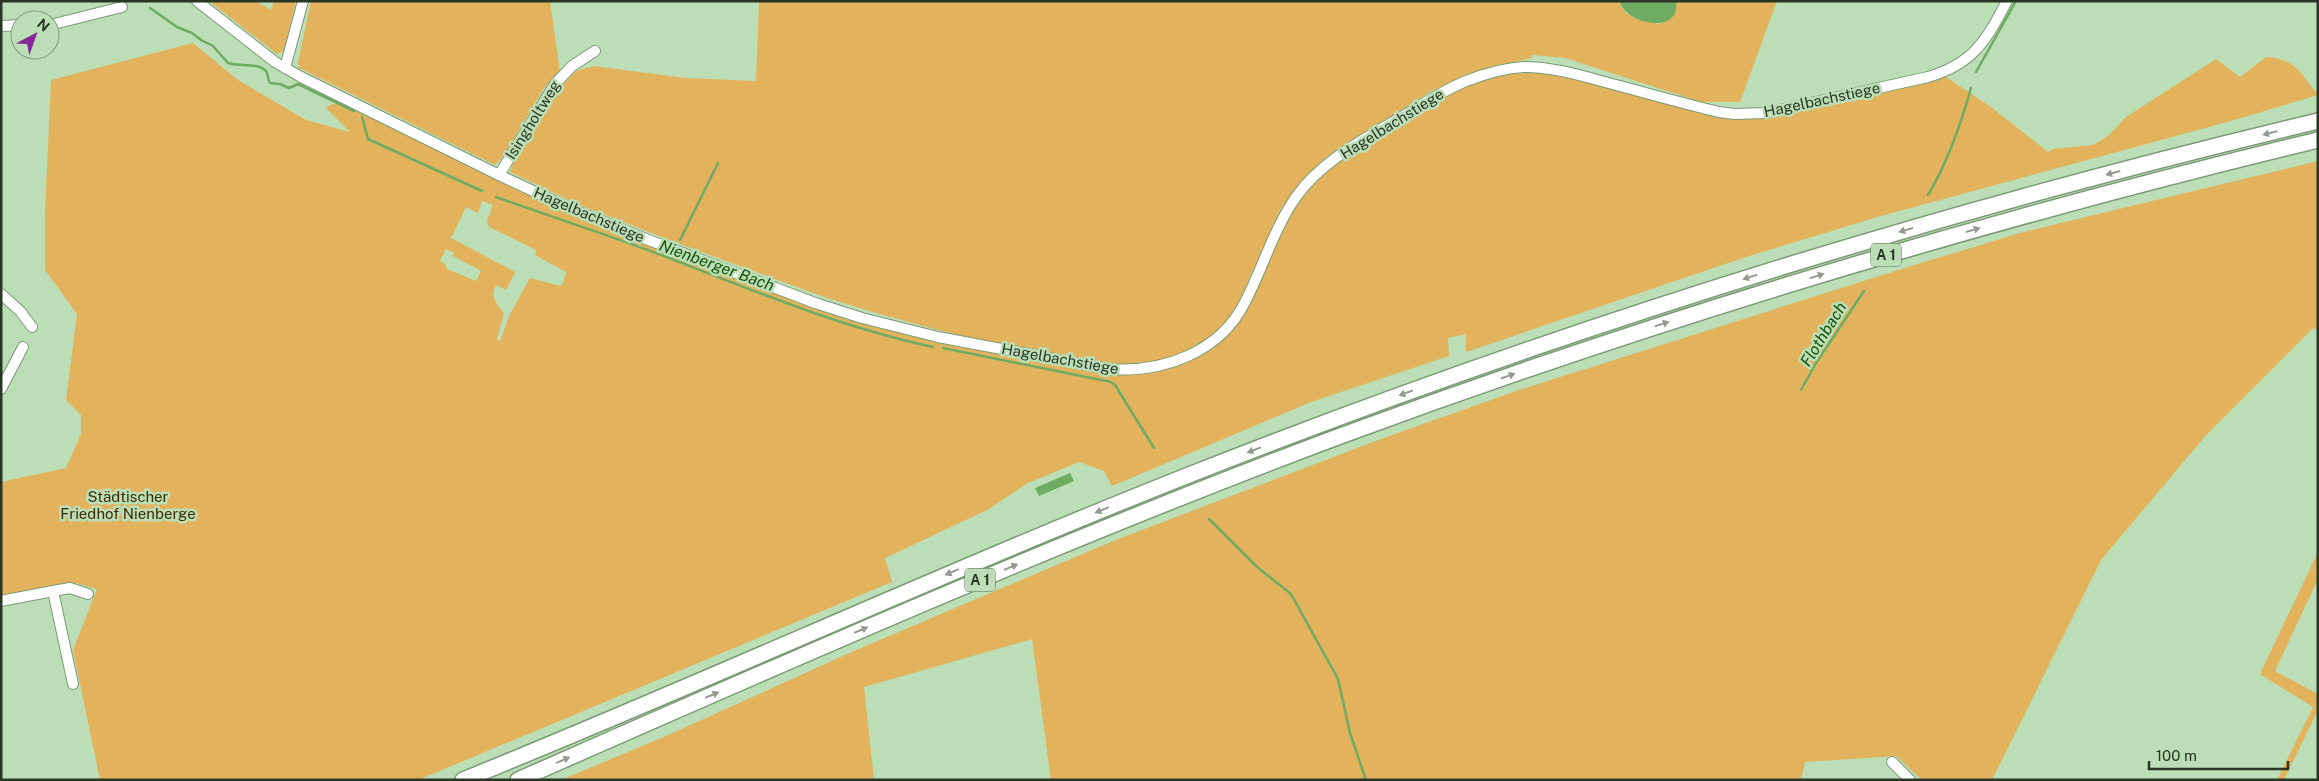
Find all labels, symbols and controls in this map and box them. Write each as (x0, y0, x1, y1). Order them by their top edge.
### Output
north arrow (10, 10, 60, 60)
text: N (34, 16, 53, 35)
street label: Isingholtweg (502, 77, 564, 162)
street label: Hagelbachstiege (1762, 79, 1882, 120)
street label: Hagelbachstiege (1337, 85, 1447, 162)
one-way arrow (2263, 129, 2278, 137)
one-way arrow (2105, 169, 2120, 177)
street label: Hagelbachstiege (531, 184, 647, 246)
one-way arrow (1965, 225, 1980, 233)
one-way arrow (1898, 227, 1913, 235)
water label: Nienberger Bach (657, 236, 777, 295)
road number: A 1 (1871, 244, 1901, 266)
one-way arrow (1809, 271, 1824, 279)
one-way arrow (1743, 274, 1758, 282)
water label: Flothbach (1796, 299, 1851, 370)
one-way arrow (1654, 320, 1669, 328)
street label: Hagelbachstiege (1000, 340, 1120, 377)
one-way arrow (1500, 372, 1515, 379)
one-way arrow (1398, 389, 1413, 397)
one-way arrow (1246, 447, 1261, 454)
park label: Städtischer Friedhof Nienberge (60, 488, 196, 522)
one-way arrow (1095, 507, 1110, 514)
one-way arrow (1004, 563, 1019, 571)
one-way arrow (944, 568, 959, 576)
road number: A 1 (965, 568, 995, 592)
one-way arrow (854, 626, 868, 634)
one-way arrow (705, 690, 719, 698)
scale bar (2149, 738, 2288, 770)
text: 100 m (2156, 747, 2197, 764)
one-way arrow (556, 756, 570, 764)

